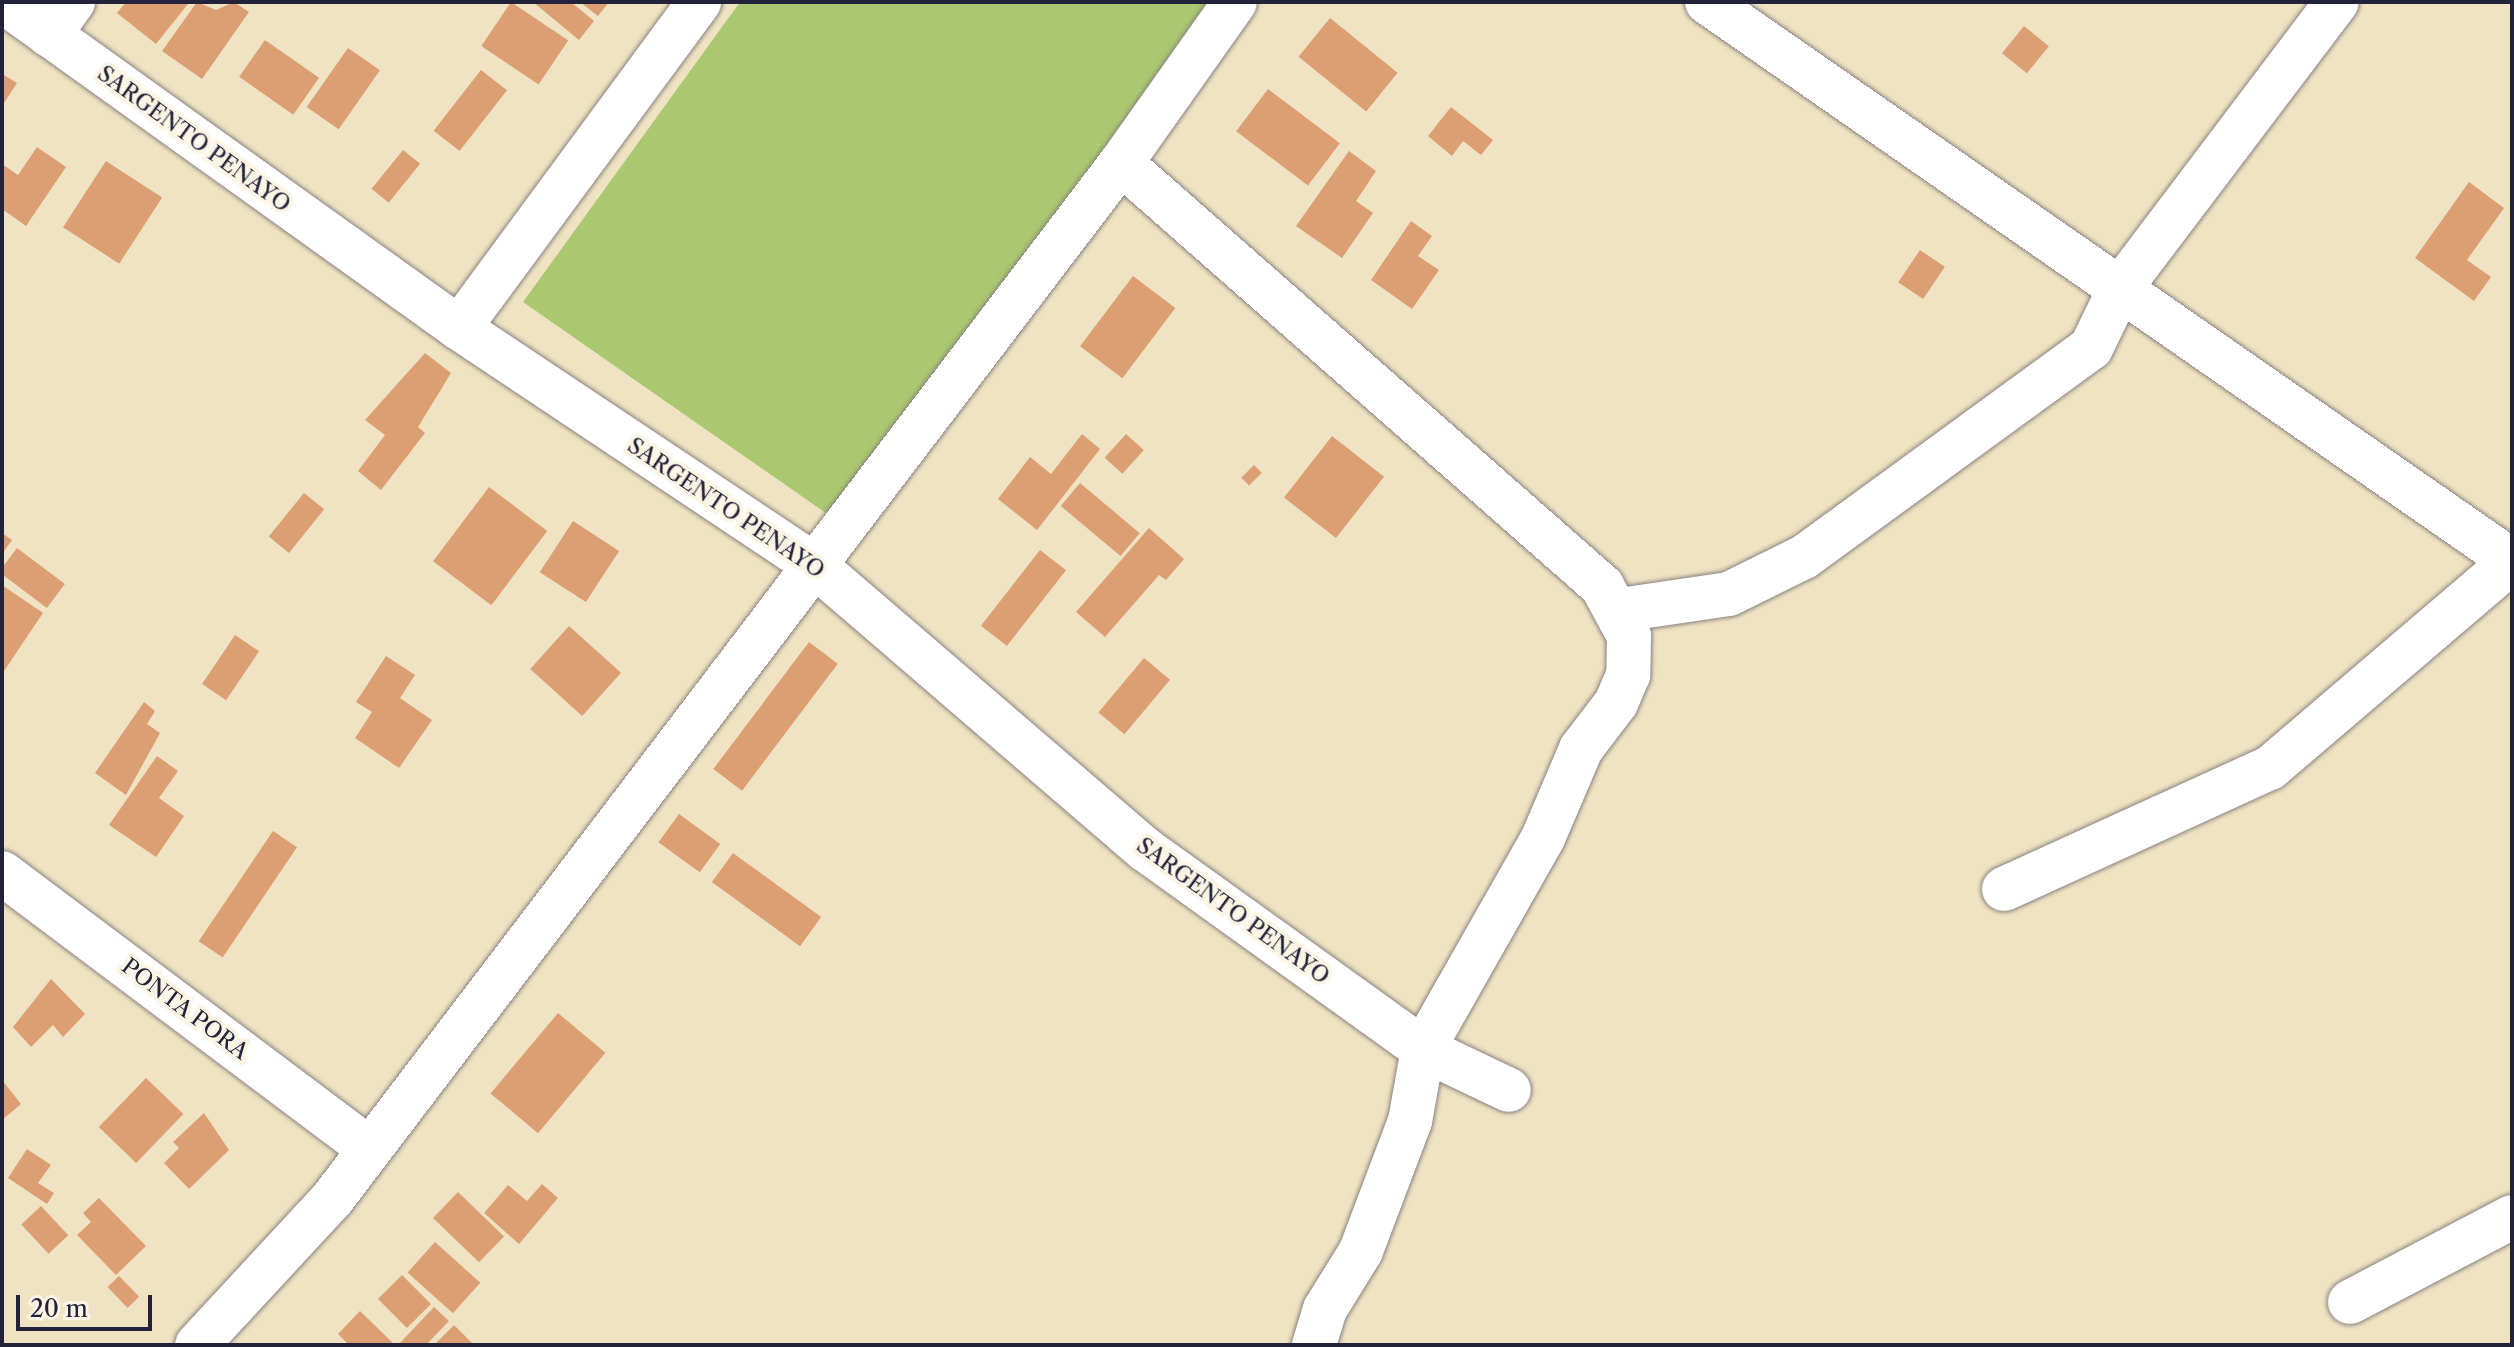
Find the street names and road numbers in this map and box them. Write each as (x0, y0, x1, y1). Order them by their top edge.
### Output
street label: SARGENTO PENAYO (92, 60, 296, 218)
street label: SARGENTO PENAYO (623, 432, 829, 584)
street label: SARGENTO PENAYO (1131, 832, 1335, 990)
street label: PONTA PORA (116, 952, 254, 1066)

